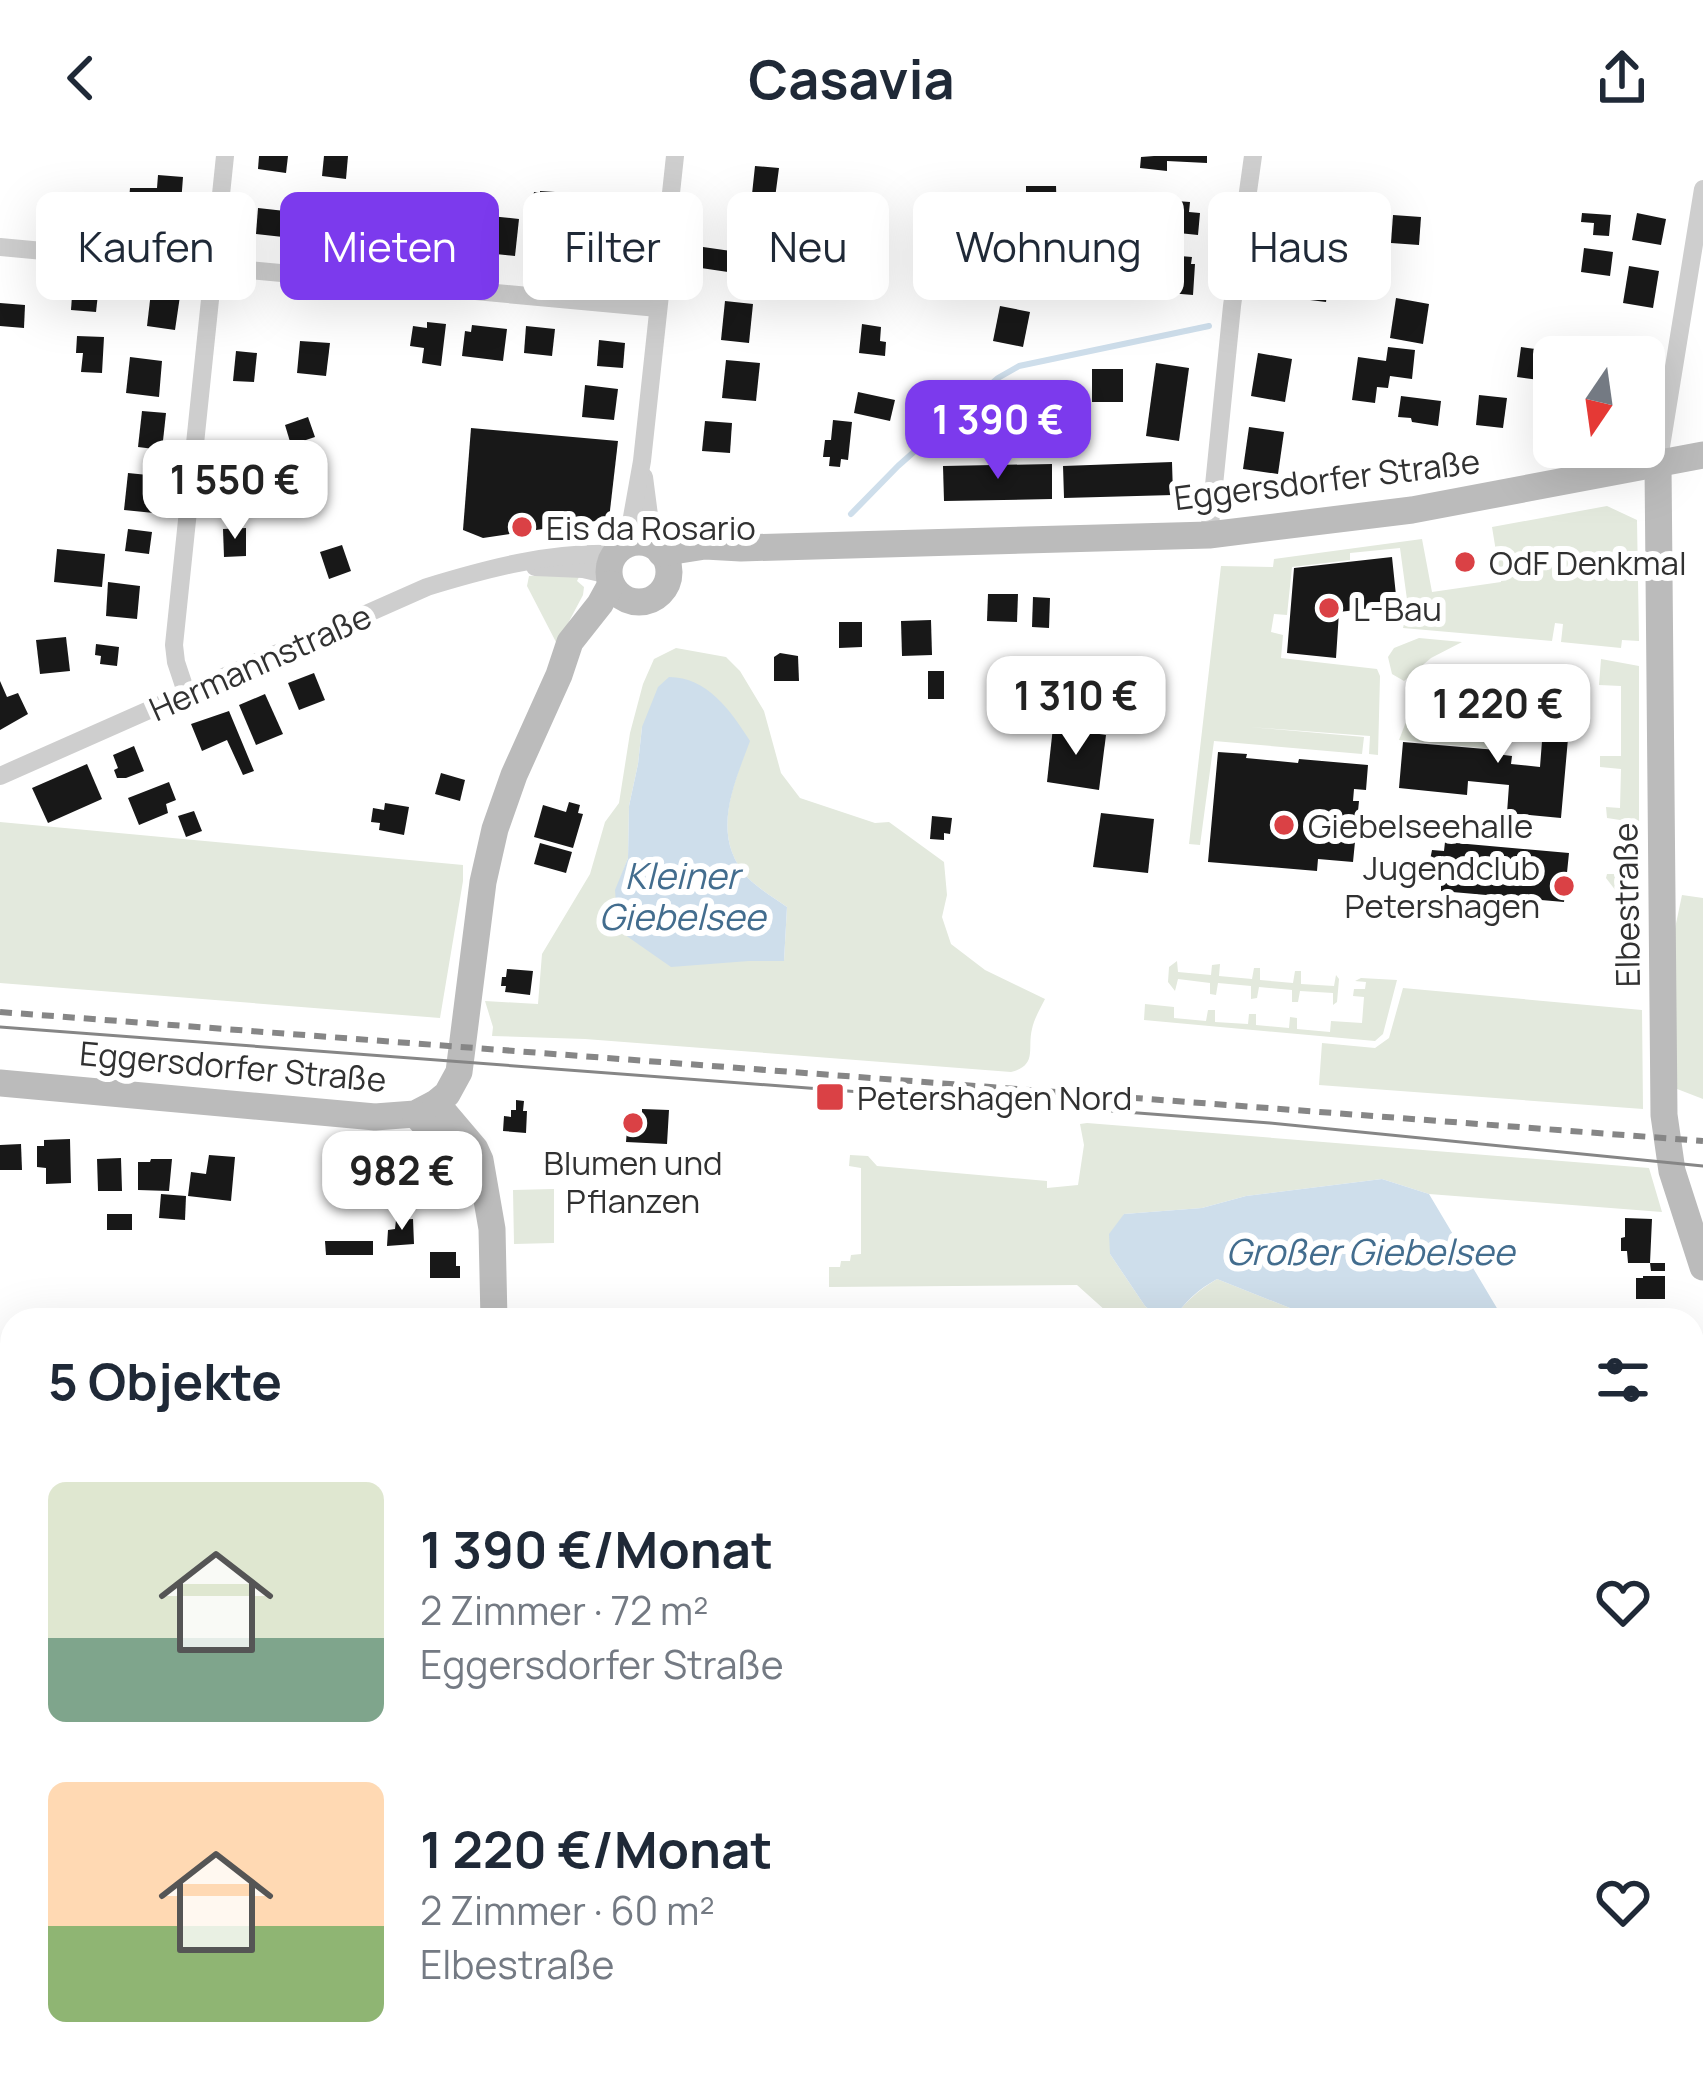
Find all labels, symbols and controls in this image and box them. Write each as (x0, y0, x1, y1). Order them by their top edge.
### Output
text: Casavia (748, 41, 955, 115)
icon: back (48, 45, 114, 111)
icon: share (1589, 45, 1655, 111)
chip: Kaufen (36, 192, 256, 300)
chip: Mieten (280, 192, 499, 300)
chip: Filter (523, 192, 703, 300)
chip: Neu (727, 192, 889, 300)
chip: Wohnung (913, 192, 1184, 300)
chip: Haus (1208, 192, 1391, 300)
north arrow (1533, 336, 1665, 468)
map controls (1533, 336, 1665, 468)
pin: 1 390 € (887, 380, 1109, 482)
text: 1 390 € (932, 392, 1064, 446)
street label: Eggersdorfer Straße (1172, 438, 1482, 520)
pin: 1 550 € (124, 440, 346, 542)
text: 1 550 € (170, 452, 300, 506)
place label: Eis da Rosario (546, 505, 756, 550)
marker: Eis da Rosario (509, 514, 535, 540)
place label: OdF Denkmal (1489, 540, 1687, 585)
marker: OdF Denkmal (1452, 549, 1478, 575)
place label: L-Bau (1353, 586, 1442, 631)
street label: Hermannstraße (142, 593, 378, 731)
marker: L-Bau (1316, 595, 1342, 621)
pin: 1 310 € (965, 656, 1187, 758)
pin: 1 220 € (1387, 664, 1609, 766)
text: 1 310 € (1014, 668, 1138, 722)
text: 1 220 € (1432, 676, 1564, 730)
place label: Giebelseehalle (1308, 803, 1533, 848)
marker: Giebelseehalle (1271, 812, 1297, 838)
street label: Elbestraße (1602, 822, 1650, 988)
place label: Jugendclub Petershagen (1345, 845, 1540, 928)
water label: Kleiner Giebelsee (599, 851, 767, 941)
marker: Jugendclub Petershagen (1551, 873, 1577, 899)
street label: Eggersdorfer Straße (78, 1030, 388, 1102)
place label: Petershagen Nord (857, 1075, 1132, 1120)
marker: Petershagen Nord (814, 1081, 846, 1113)
marker: Blumen und Pflanzen (620, 1110, 646, 1136)
pin: 982 € (318, 1131, 486, 1233)
place label: Blumen und Pflanzen (543, 1140, 723, 1223)
text: 982 € (349, 1143, 455, 1197)
water label: Großer Giebelsee (1226, 1227, 1516, 1276)
text: 5 Objekte (48, 1346, 282, 1415)
icon: filters (1590, 1347, 1656, 1413)
text: 1 390 €/Monat (420, 1514, 773, 1583)
icon: home (144, 1530, 288, 1674)
icon: heart (1590, 1569, 1656, 1635)
text: 2 Zimmer · 72 m² (420, 1583, 709, 1637)
text: Eggersdorfer Straße (420, 1637, 784, 1691)
text: 1 220 €/Monat (420, 1814, 772, 1883)
icon: home (144, 1830, 288, 1974)
icon: heart (1590, 1869, 1656, 1935)
text: 2 Zimmer · 60 m² (420, 1883, 715, 1937)
text: Elbestraße (420, 1937, 614, 1991)

